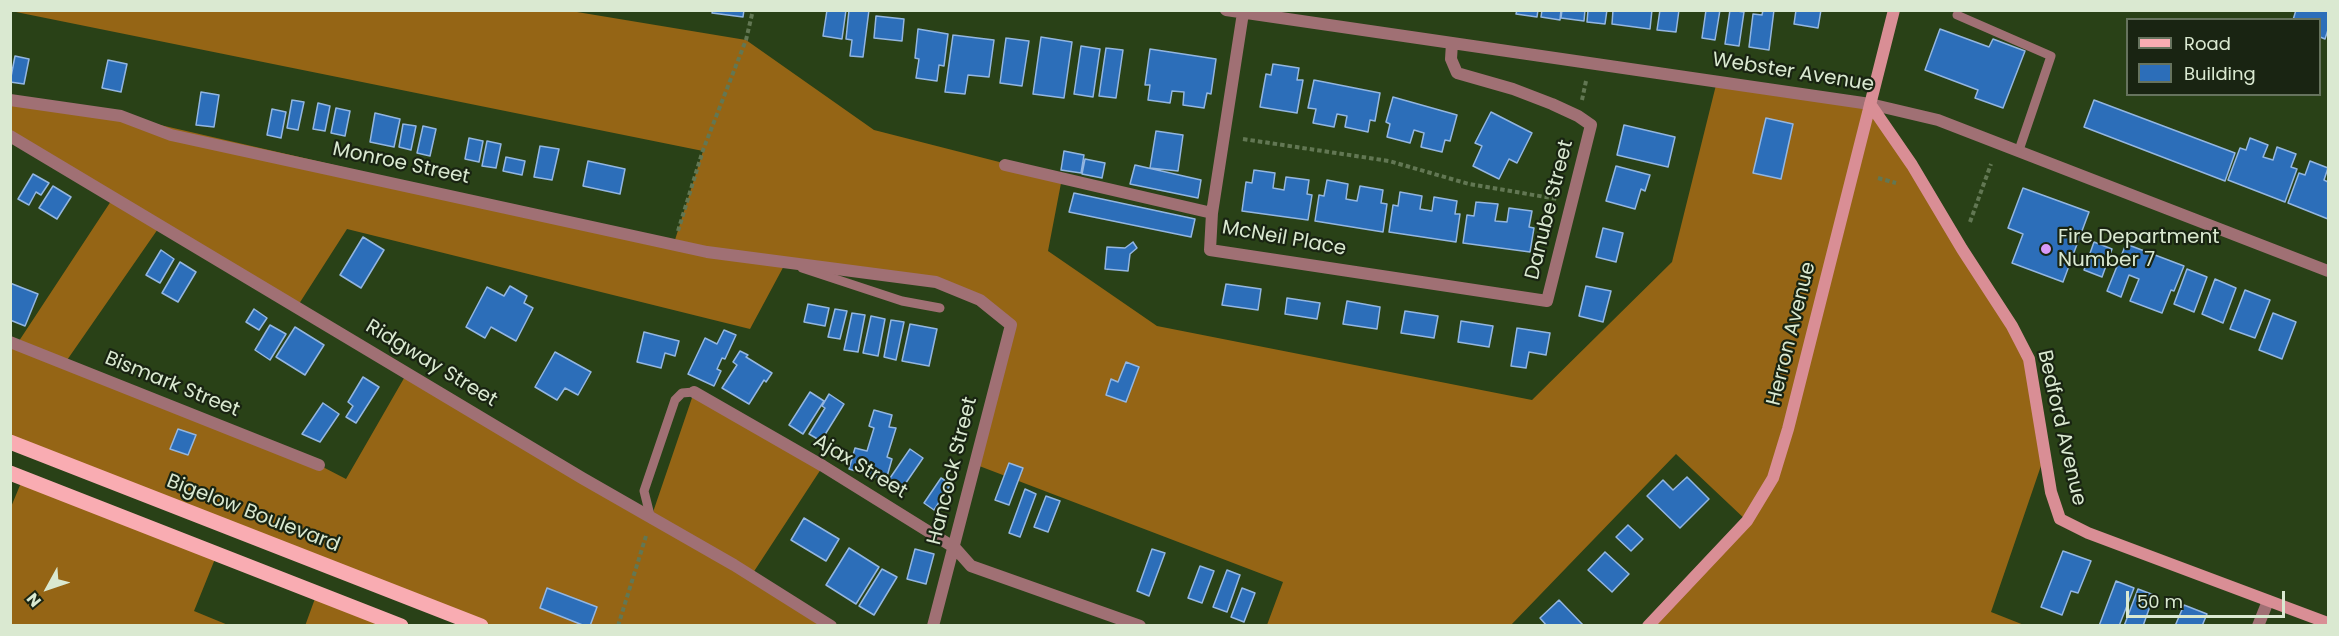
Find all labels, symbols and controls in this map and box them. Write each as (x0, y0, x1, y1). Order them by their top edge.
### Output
legend (2126, 18, 2321, 96)
text: Road (2184, 31, 2231, 56)
street label: Webster Avenue (1710, 48, 1876, 98)
text: Building (2184, 61, 2256, 86)
street label: Monroe Street (330, 138, 472, 190)
street label: Danube Street (1521, 138, 1579, 282)
street label: McNeil Place (1220, 216, 1348, 262)
place label: Fire Department Number 7 (2058, 226, 2220, 273)
marker: Fire Department Number 7 (2039, 242, 2053, 256)
street label: Herron Avenue (1763, 260, 1821, 408)
street label: Ridgway Street (361, 315, 501, 413)
street label: Bismark Street (101, 347, 243, 423)
street label: Bedford Avenue (2031, 348, 2091, 508)
street label: Hancock Street (923, 395, 983, 547)
street label: Ajax Street (809, 430, 911, 504)
street label: Bigelow Boulevard (163, 470, 343, 558)
north arrow (18, 558, 78, 618)
scale bar (2129, 579, 2288, 617)
text: N (21, 588, 47, 612)
text: 50 m (2137, 589, 2183, 614)

